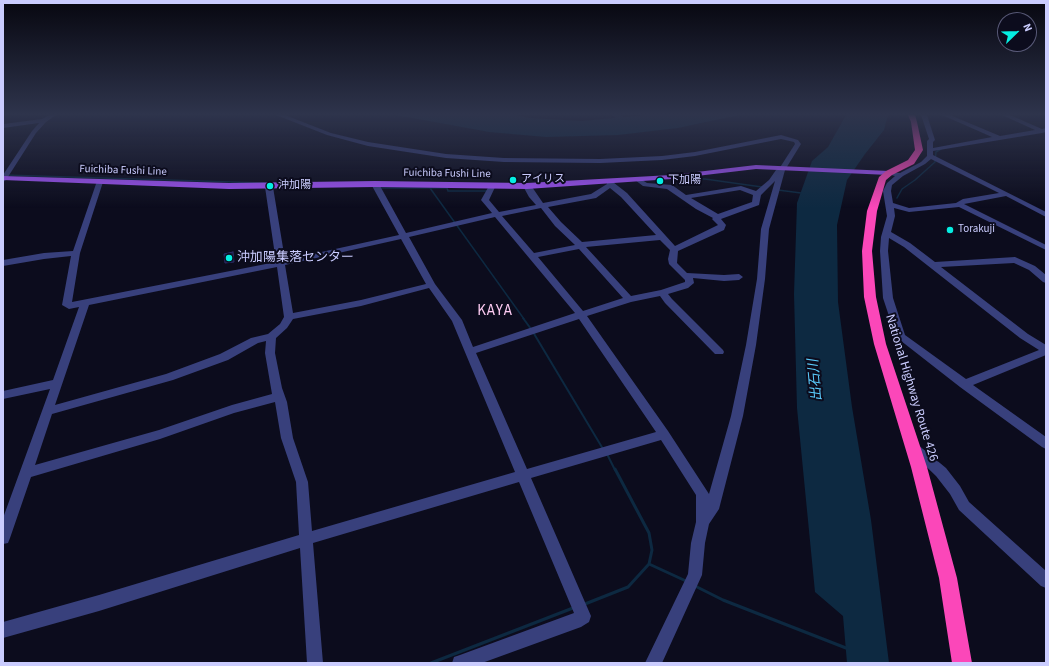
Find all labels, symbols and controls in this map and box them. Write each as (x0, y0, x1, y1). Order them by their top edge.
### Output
north arrow (997, 12, 1037, 52)
text: N (1019, 21, 1036, 34)
street label: Fuichiba Fushi Line (79, 163, 167, 179)
street label: Fuichiba Fushi Line (403, 167, 491, 181)
place label: アイリス (521, 173, 565, 187)
place label: 下加陽 (668, 174, 701, 188)
marker: アイリス (508, 175, 518, 185)
marker: 下加陽 (655, 176, 665, 186)
place label: 沖加陽 (278, 179, 311, 193)
marker: 沖加陽 (265, 181, 275, 191)
place label: Torakuji (958, 223, 995, 237)
marker: Torakuji (945, 225, 955, 235)
place label: 沖加陽集落センター (237, 250, 354, 266)
marker: 沖加陽集落センター (224, 253, 234, 263)
district label: KAYA (477, 303, 513, 321)
street label: National Highway Route 426 (881, 313, 941, 463)
water label: 出石川 (806, 358, 826, 402)

